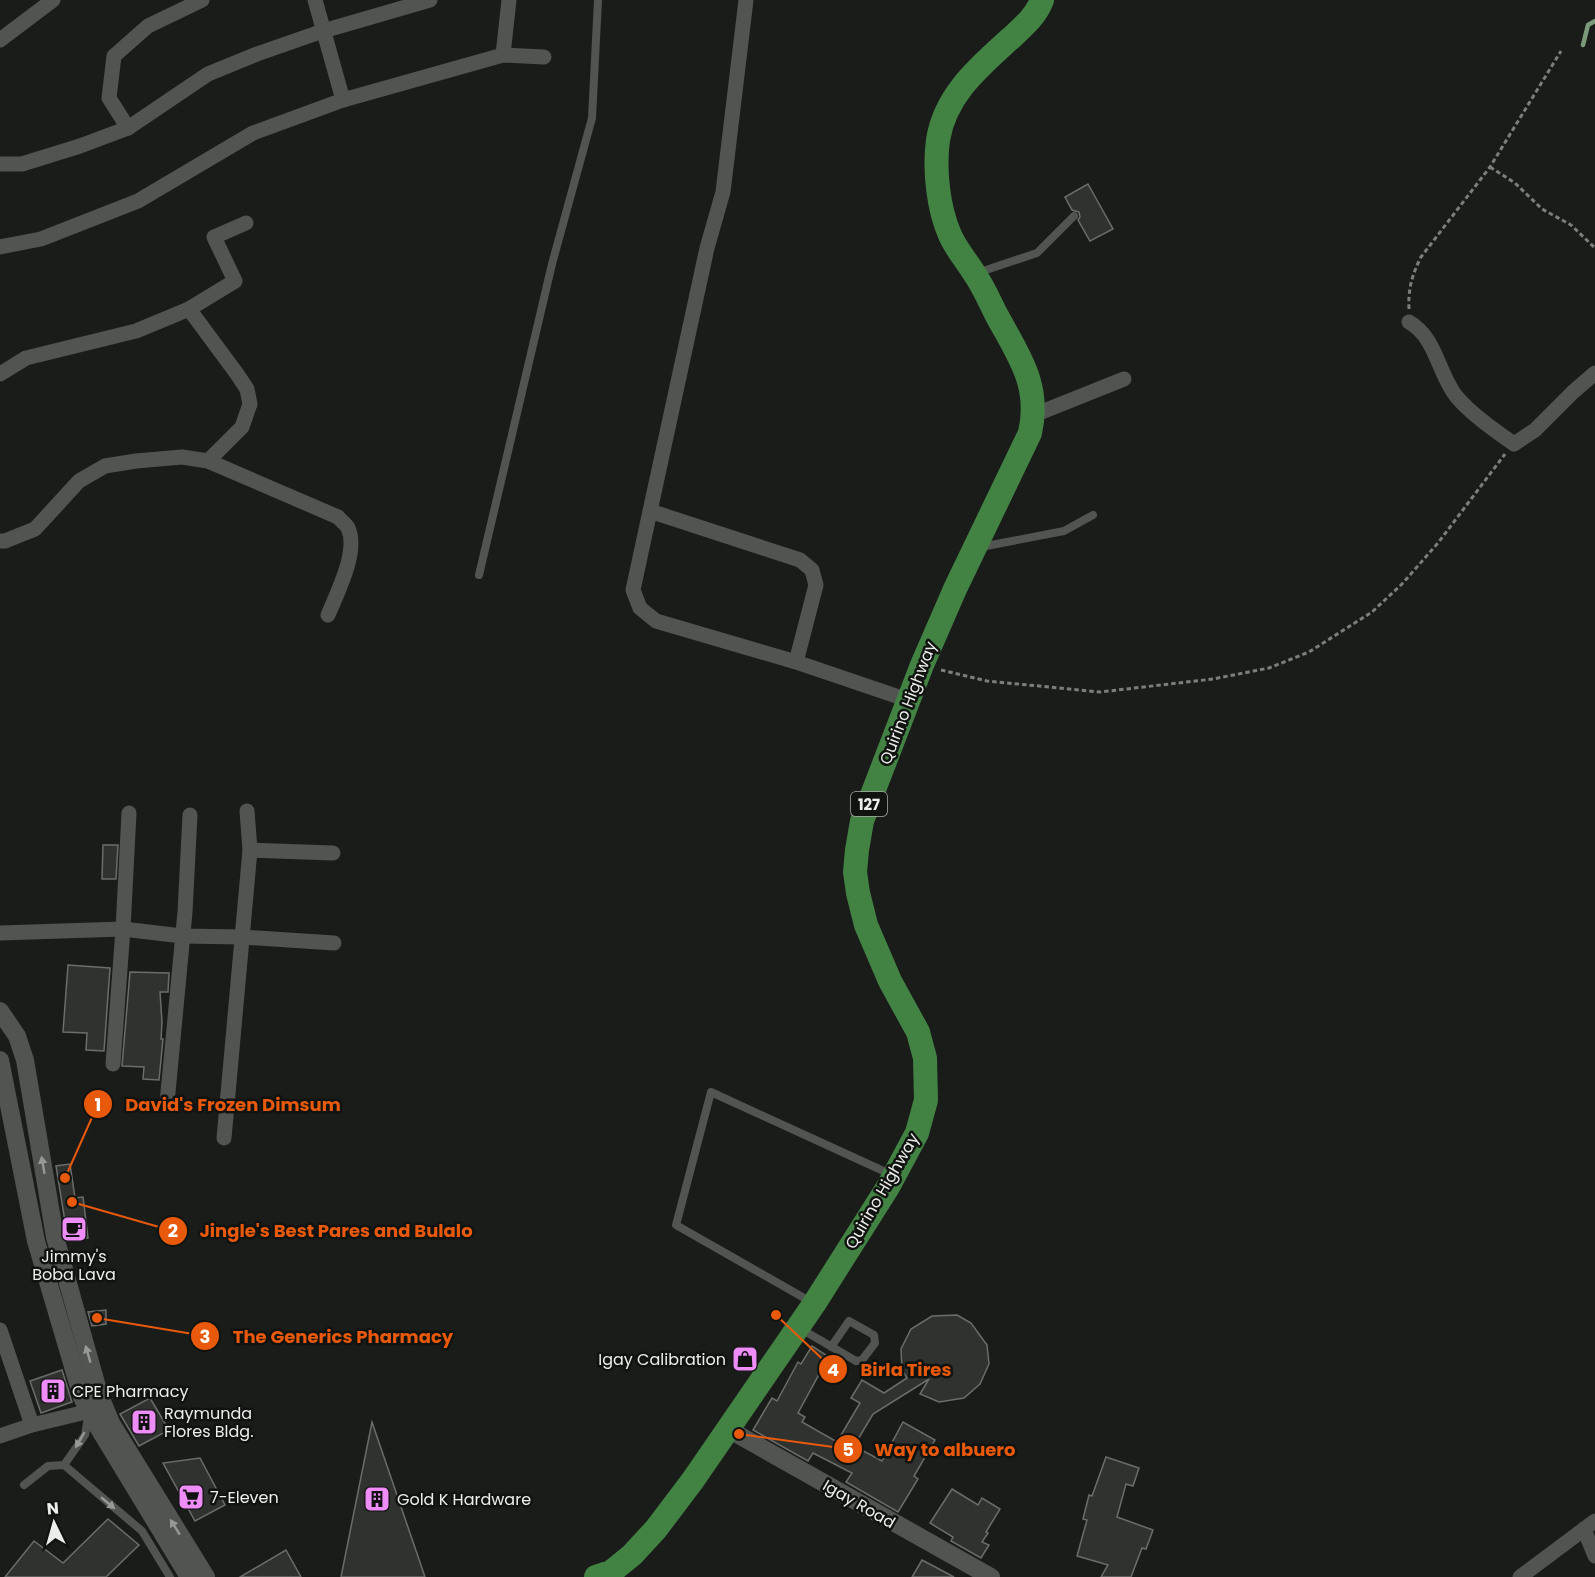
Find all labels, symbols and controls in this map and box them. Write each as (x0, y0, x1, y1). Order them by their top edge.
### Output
street label: Quirino Highway (874, 638, 942, 768)
road number: 127 (851, 792, 887, 816)
callout: David's Frozen Dimsum (83, 1086, 353, 1122)
text: 1 (95, 1092, 101, 1117)
text: David's Frozen Dimsum (125, 1092, 341, 1117)
street label: Quirino Highway (839, 1129, 925, 1253)
one-way arrow (38, 1155, 47, 1174)
callout: Jingle's Best Pares and Bulalo (158, 1213, 485, 1249)
cafe icon: Jimmy's Boba Lava (59, 1214, 89, 1244)
text: 2 (168, 1218, 178, 1243)
text: Jingle's Best Pares and Bulalo (199, 1218, 473, 1243)
place label: Jimmy's Boba Lava (32, 1245, 116, 1286)
callout: The Generics Pharmacy (190, 1318, 465, 1354)
text: 3 (200, 1324, 210, 1349)
text: The Generics Pharmacy (233, 1324, 454, 1349)
shop icon: Igay Calibration (730, 1344, 760, 1374)
one-way arrow (83, 1345, 92, 1363)
place label: Igay Calibration (598, 1348, 726, 1371)
callout: Birla Tires (818, 1351, 963, 1387)
text: 4 (827, 1357, 839, 1382)
text: Birla Tires (860, 1357, 952, 1382)
building icon: CPE Pharmacy (38, 1376, 68, 1406)
place label: CPE Pharmacy (72, 1380, 188, 1403)
place label: Raymunda Flores Bldg. (164, 1402, 254, 1443)
building icon: Raymunda Flores Bldg. (129, 1407, 159, 1437)
callout: Way to albuero (833, 1431, 1028, 1467)
one-way arrow (75, 1432, 85, 1449)
text: 5 (842, 1437, 854, 1462)
text: Way to albuero (874, 1437, 1016, 1462)
street label: Igay Road (818, 1474, 900, 1534)
supermarket icon: 7-Eleven (176, 1482, 206, 1512)
building icon: Gold K Hardware (362, 1484, 392, 1514)
place label: 7-Eleven (210, 1486, 279, 1509)
place label: Gold K Hardware (397, 1488, 531, 1511)
north arrow (24, 1493, 84, 1553)
one-way arrow (100, 1496, 115, 1509)
text: N (46, 1497, 60, 1521)
one-way arrow (170, 1519, 181, 1535)

